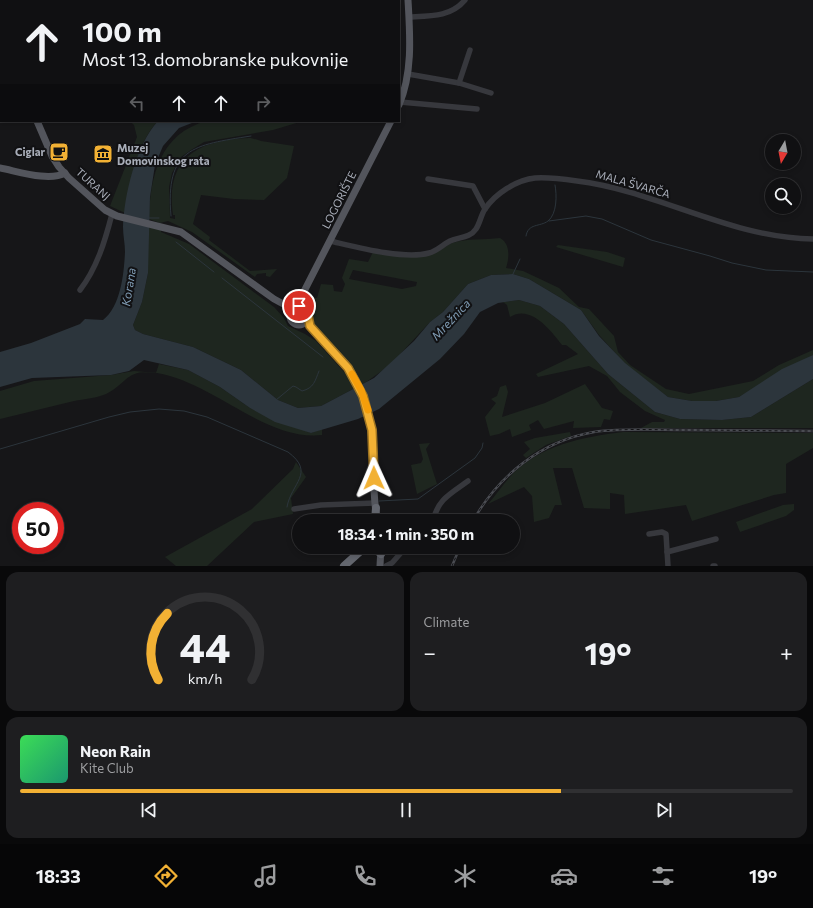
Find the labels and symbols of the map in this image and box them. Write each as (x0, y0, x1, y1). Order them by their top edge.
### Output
north arrow (765, 134, 801, 170)
cafe icon: Ciglar (48, 141, 70, 163)
place label: Muzej Domovinskog rata (117, 141, 210, 167)
museum icon: Muzej Domovinskog rata (92, 143, 114, 165)
place label: Ciglar (15, 145, 45, 158)
street label: TURANJ (73, 165, 113, 203)
street label: MALA ŠVARČA (594, 166, 673, 200)
street label: LOGORIŠTE (318, 169, 359, 231)
water label: Korana (118, 267, 138, 307)
pin (282, 289, 316, 323)
water label: Mrežnica (428, 296, 473, 343)
position arrow (353, 457, 395, 499)
speed limit sign: 50 (12, 502, 64, 554)

